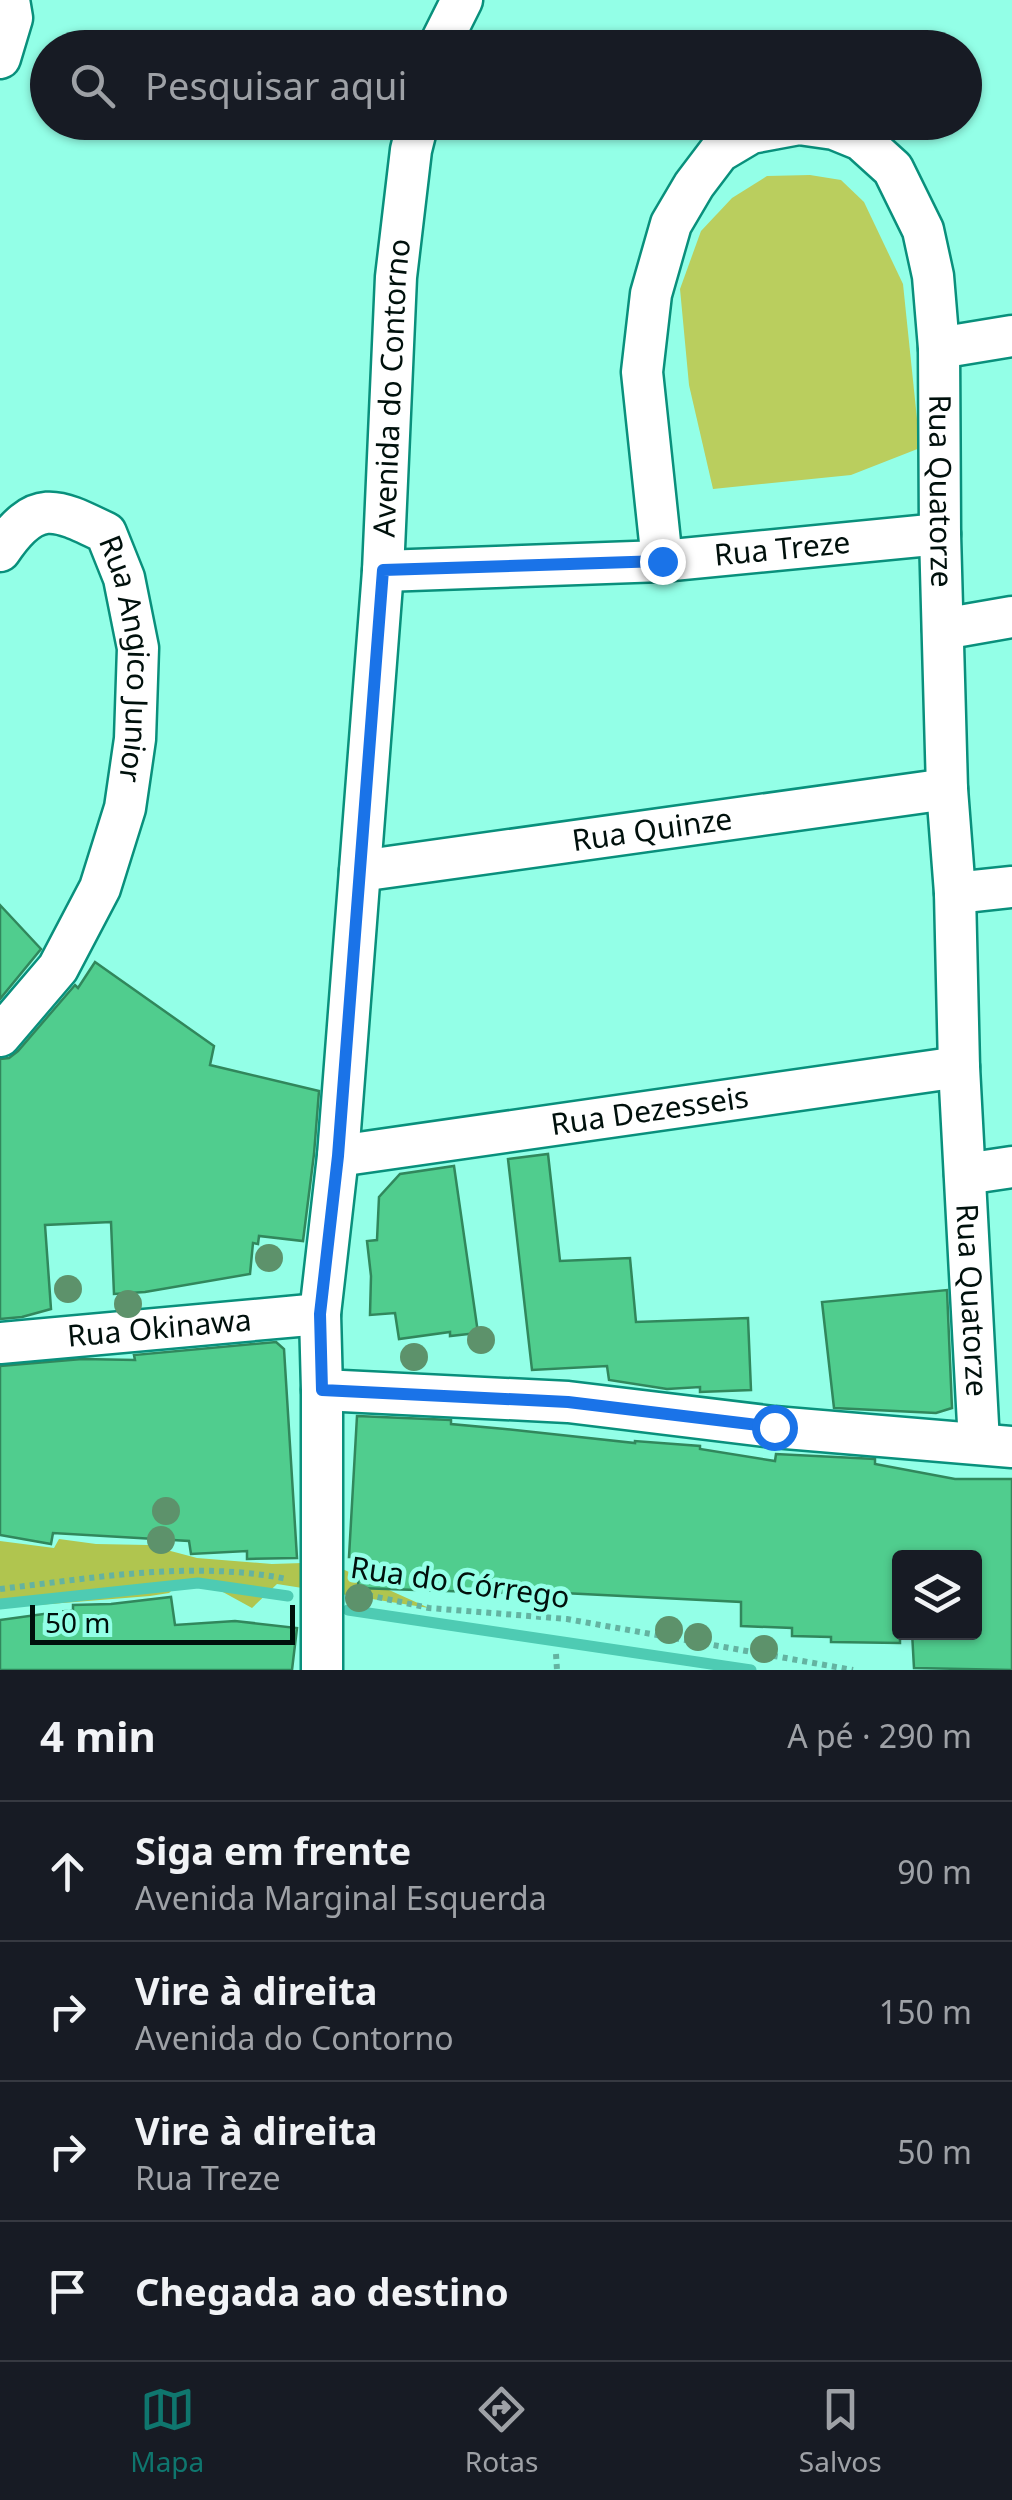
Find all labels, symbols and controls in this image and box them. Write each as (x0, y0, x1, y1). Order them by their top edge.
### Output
search box (30, 30, 982, 140)
icon: search (65, 58, 120, 113)
text: Pesquisar aqui (145, 59, 407, 111)
street label: Avenida do Contorno (363, 236, 419, 538)
street label: Rua Quatorze (920, 394, 963, 588)
street label: Rua Treze (712, 521, 852, 575)
street label: Rua Angico Junior (90, 529, 160, 785)
route end (640, 539, 686, 585)
street label: Rua Quinze (569, 797, 735, 860)
street label: Rua Dezesseis (548, 1075, 751, 1144)
street label: Rua Quatorze (947, 1203, 998, 1398)
street label: Rua Okinawa (65, 1298, 253, 1356)
route start (752, 1405, 798, 1451)
street label: Rua do Córrego (348, 1546, 573, 1617)
map controls (892, 1550, 982, 1640)
button: layers (892, 1550, 982, 1640)
scale bar (30, 1600, 295, 1644)
text: 50 m (45, 1603, 111, 1641)
text: 4 min (40, 1707, 156, 1764)
text: A pé · 290 m (787, 1714, 972, 1757)
text: Siga em frente (135, 1824, 411, 1876)
icon: ahead (40, 1844, 95, 1899)
text: 90 m (897, 1850, 972, 1893)
text: Avenida Marginal Esquerda (135, 1876, 547, 1919)
text: Vire à direita (135, 1964, 377, 2016)
icon: right (40, 1984, 95, 2039)
text: 150 m (879, 1990, 972, 2033)
text: Avenida do Contorno (135, 2016, 454, 2059)
text: Vire à direita (135, 2104, 377, 2156)
icon: right (40, 2124, 95, 2179)
text: 50 m (897, 2130, 972, 2173)
text: Rua Treze (135, 2156, 281, 2199)
icon: arrive (40, 2264, 95, 2319)
text: Chegada ao destino (135, 2265, 509, 2317)
tab: Mapa (130, 2382, 204, 2480)
tab: Rotas (465, 2382, 538, 2480)
tab: Salvos (799, 2382, 882, 2480)

